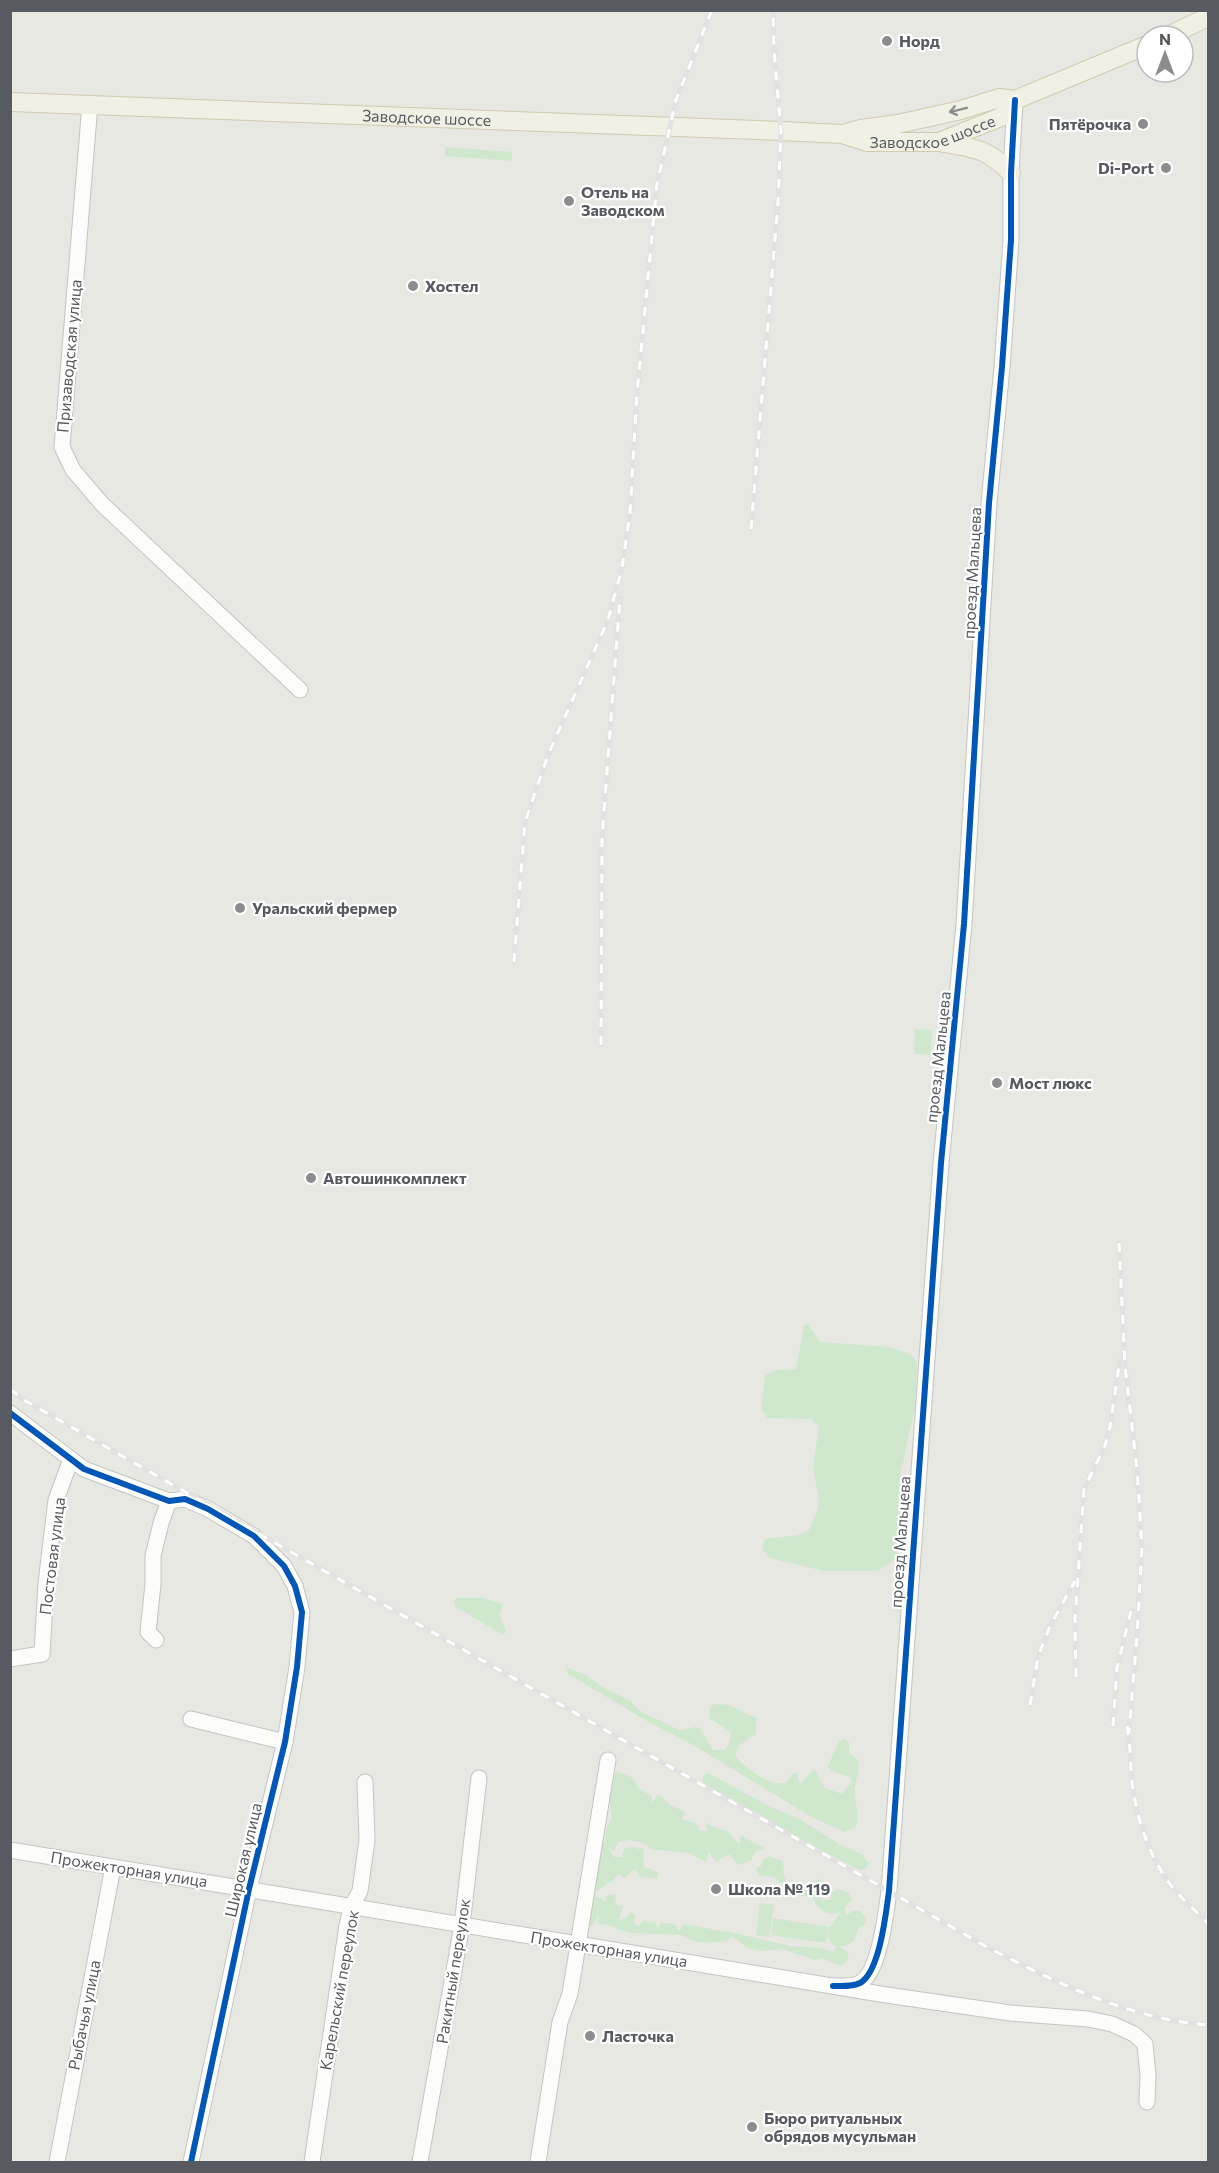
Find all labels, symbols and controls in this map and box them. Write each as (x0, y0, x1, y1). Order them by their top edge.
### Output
north arrow (1135, 24, 1195, 84)
text: N (1159, 29, 1171, 48)
place label: Норд (899, 31, 940, 50)
marker: Норд (880, 34, 894, 48)
street label: Заводское шоссе (362, 105, 492, 129)
one-way arrow (949, 105, 968, 117)
street label: Заводское шоссе (870, 110, 998, 151)
place label: Пятёрочка (1049, 114, 1131, 133)
marker: Пятёрочка (1136, 117, 1150, 131)
place label: Di-Port (1098, 158, 1154, 177)
marker: Di-Port (1159, 161, 1173, 175)
place label: Отель на Заводском (581, 182, 665, 219)
marker: Отель на Заводском (562, 194, 576, 208)
place label: Хостел (425, 276, 479, 295)
street label: Призаводская улица (52, 279, 85, 433)
marker: Хостел (406, 279, 420, 293)
street label: проезд Мальцева (959, 507, 984, 639)
place label: Уральский фермер (252, 898, 397, 917)
marker: Уральский фермер (233, 901, 247, 915)
street label: проезд Мальцева (921, 990, 954, 1124)
place label: Мост люкс (1009, 1073, 1092, 1092)
marker: Мост люкс (990, 1076, 1004, 1090)
place label: Автошинкомплект (323, 1168, 467, 1187)
marker: Автошинкомплект (304, 1171, 318, 1185)
street label: проезд Мальцева (885, 1475, 914, 1609)
street label: Постовая улица (35, 1496, 68, 1616)
street label: Широкая улица (220, 1801, 265, 1919)
street label: Прожекторная улица (49, 1847, 209, 1890)
place label: Школа № 119 (728, 1879, 831, 1898)
marker: Школа № 119 (709, 1882, 723, 1896)
street label: Ракитный переулок (432, 1897, 473, 2045)
street label: Карельский переулок (315, 1908, 362, 2072)
street label: Прожекторная улица (529, 1927, 689, 1970)
street label: Рыбачья улица (64, 1958, 103, 2071)
place label: Ласточка (602, 2026, 674, 2045)
marker: Ласточка (583, 2029, 597, 2043)
place label: Бюро ритуальных обрядов мусульман (764, 2108, 916, 2145)
marker: Бюро ритуальных обрядов мусульман (745, 2120, 759, 2134)

